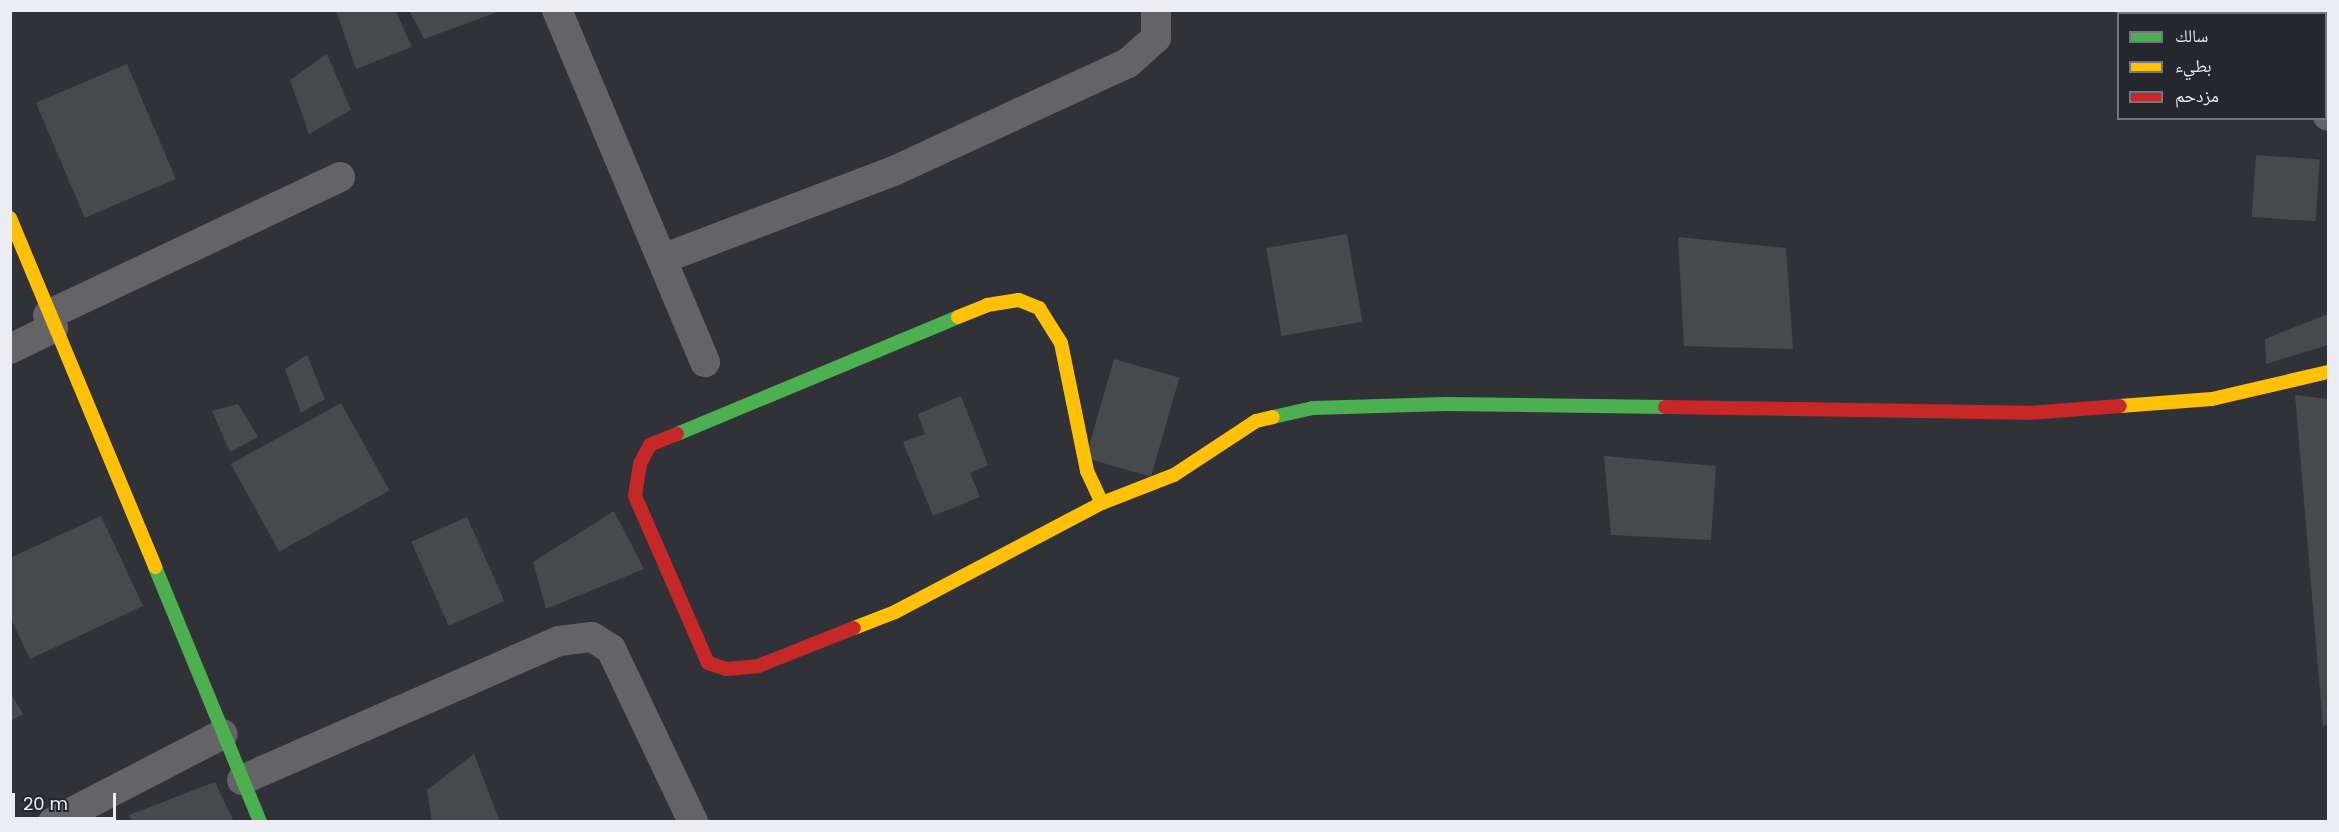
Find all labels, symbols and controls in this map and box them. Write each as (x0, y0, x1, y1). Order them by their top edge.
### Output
legend (2117, 12, 2327, 120)
text: سالك (2175, 23, 2208, 48)
text: بطيء (2175, 53, 2212, 78)
text: مزدحم (2175, 83, 2219, 108)
scale bar (15, 781, 118, 819)
text: 20 m (23, 791, 68, 816)

